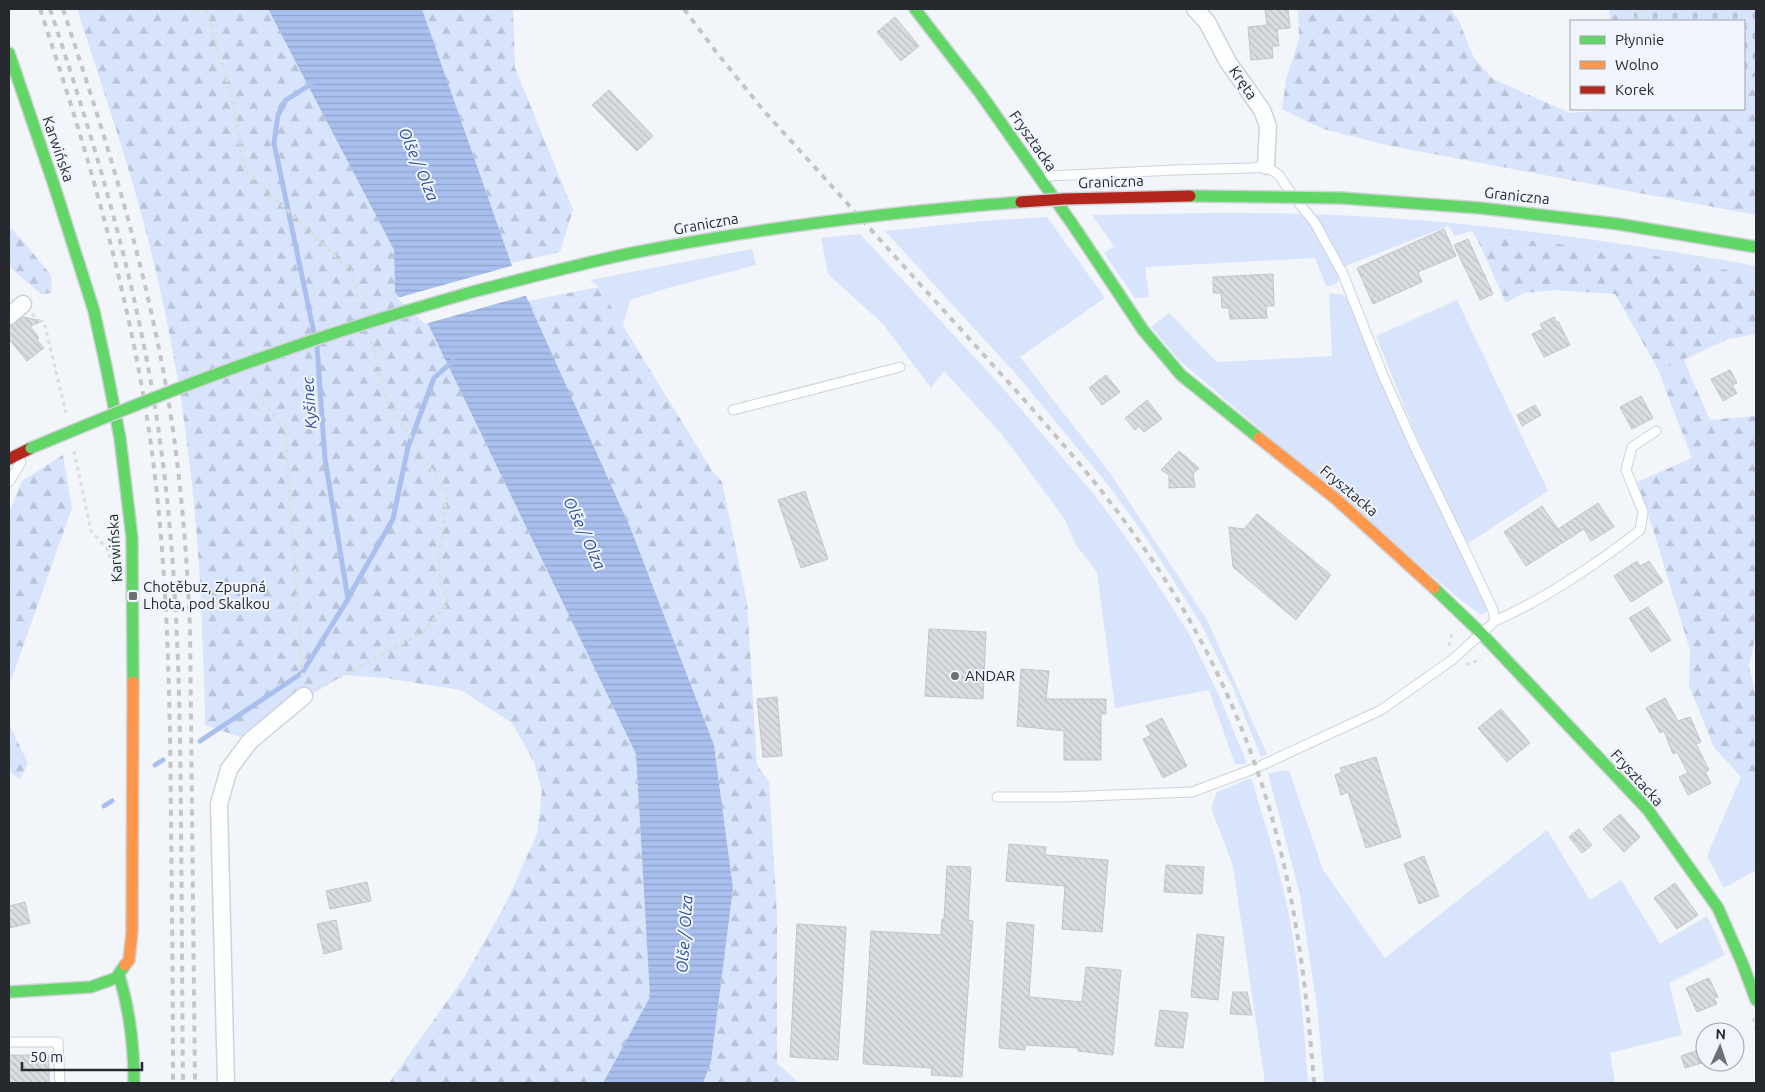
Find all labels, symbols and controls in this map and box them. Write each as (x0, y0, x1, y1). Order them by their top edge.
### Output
legend (1570, 20, 1745, 110)
text: Płynnie (1615, 31, 1664, 48)
text: Wolno (1615, 56, 1659, 73)
street label: Kręta (1226, 63, 1261, 103)
text: Korek (1615, 81, 1655, 98)
street label: Frysztacka (1006, 107, 1060, 174)
street label: Karwińska (39, 114, 78, 184)
water label: Olše / Olza (395, 125, 443, 204)
street label: Graniczna (1078, 172, 1144, 191)
street label: Graniczna (1483, 184, 1551, 207)
street label: Graniczna (672, 209, 740, 238)
water label: Kyšinec (298, 376, 320, 430)
street label: Frysztacka (1317, 462, 1382, 520)
water label: Olše / Olza (560, 494, 610, 572)
street label: Karwińska (104, 513, 125, 583)
place label: Chotěbuz, Zpupná Lhota, pod Skalkou (143, 578, 270, 612)
marker: Chotěbuz, Zpupná Lhota, pod Skalkou (127, 590, 139, 602)
place label: ANDAR (965, 667, 1015, 684)
marker: ANDAR (949, 670, 961, 682)
street label: Frysztacka (1608, 746, 1667, 809)
water label: Olše / Olza (672, 894, 696, 973)
north arrow (1695, 1022, 1745, 1072)
text: N (1715, 1026, 1726, 1042)
scale bar (22, 1040, 142, 1072)
text: 50 m (30, 1048, 63, 1065)

